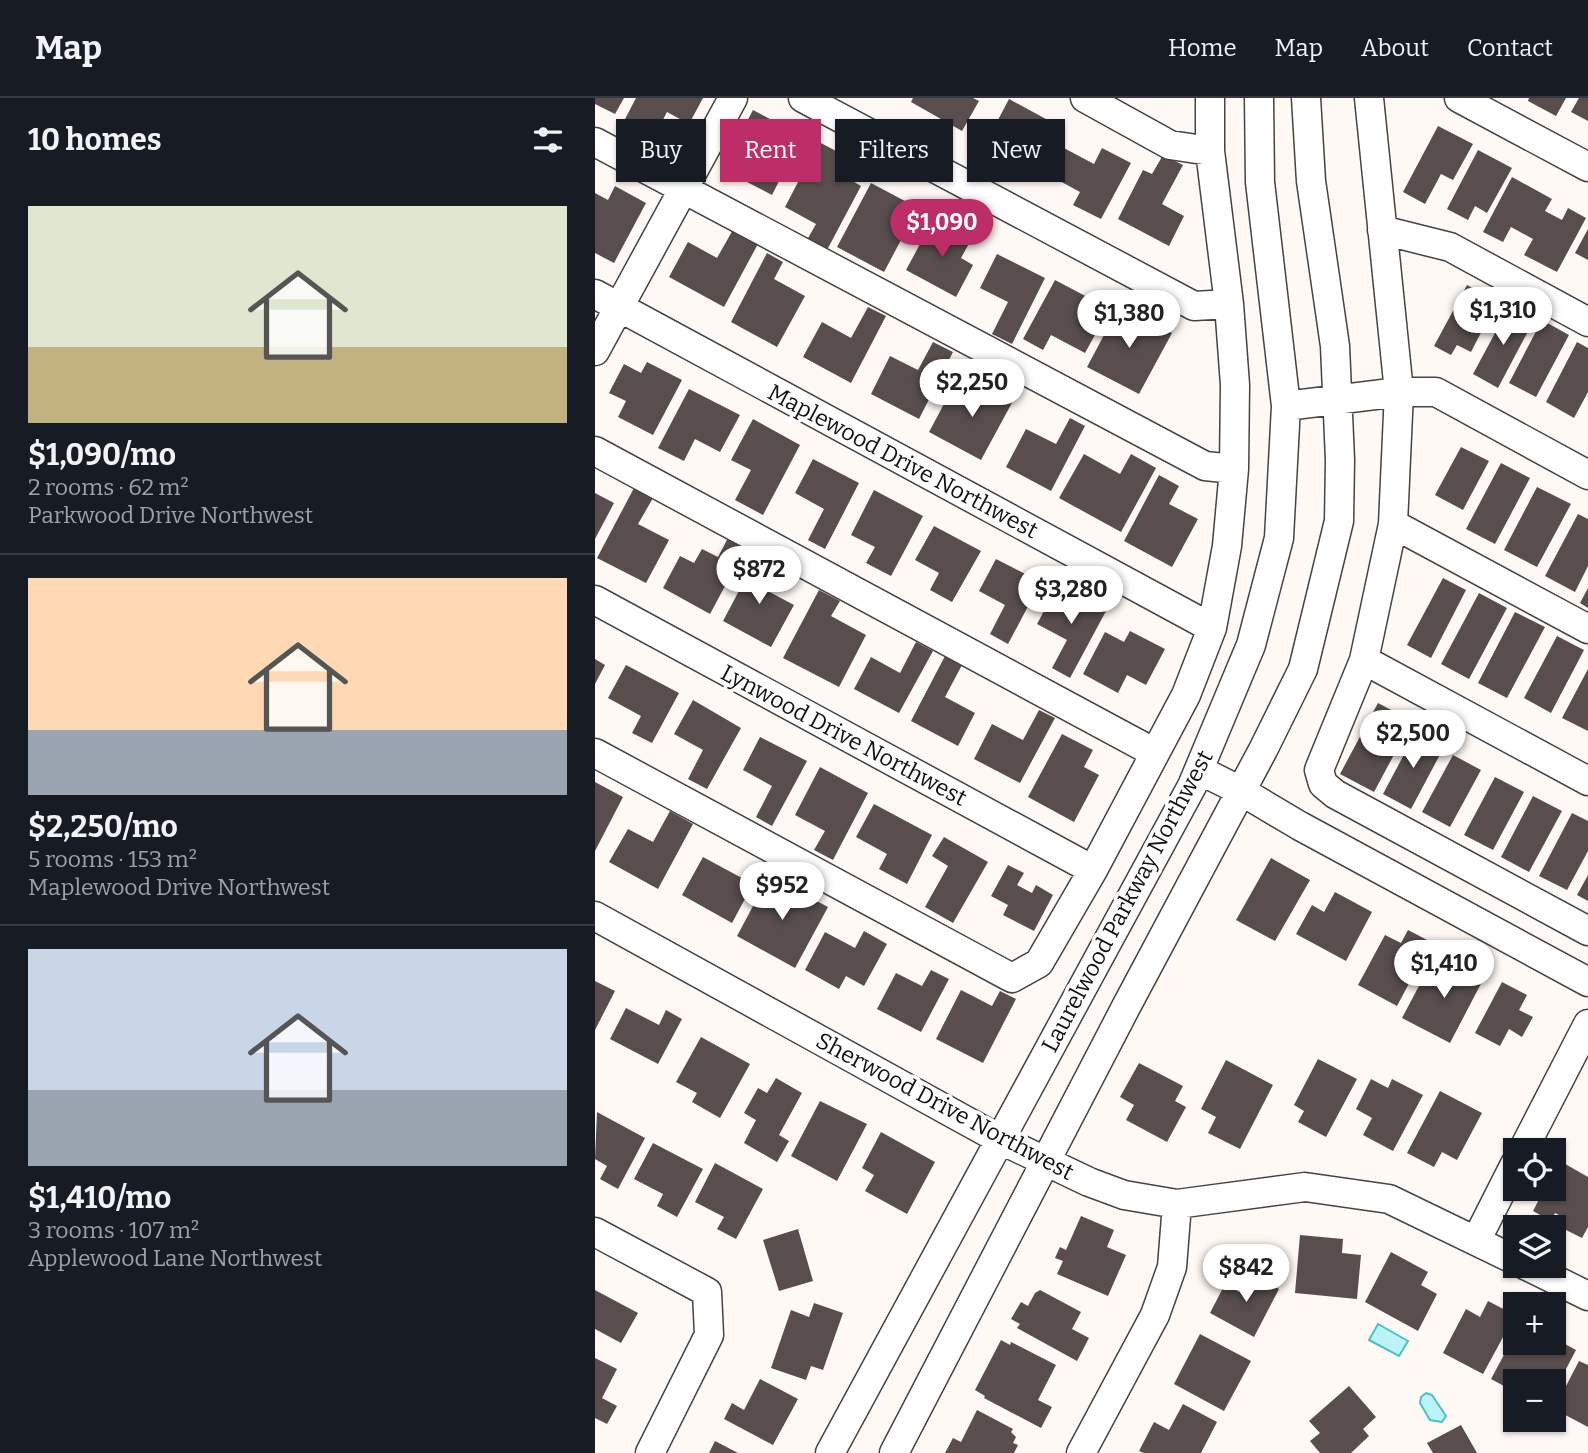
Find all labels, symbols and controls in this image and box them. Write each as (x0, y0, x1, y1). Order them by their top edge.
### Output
text: Map (35, 28, 102, 68)
text: Home (1168, 34, 1237, 62)
text: Map (1275, 34, 1323, 62)
text: About (1361, 34, 1429, 62)
text: Contact (1467, 34, 1553, 62)
chip: Buy (616, 119, 706, 182)
chip: Rent (720, 119, 821, 182)
chip: Filters (835, 119, 953, 182)
chip: New (967, 119, 1065, 182)
icon: filters (529, 121, 567, 159)
text: 10 homes (28, 122, 162, 158)
pin: $1,090 (885, 200, 999, 259)
text: $1,090 (906, 208, 978, 236)
icon: home (235, 252, 361, 378)
pin: $1,310 (1446, 288, 1560, 347)
pin: $1,380 (1072, 290, 1186, 350)
text: $1,310 (1469, 296, 1537, 324)
text: $1,380 (1093, 299, 1165, 327)
pin: $2,250 (915, 360, 1029, 419)
text: $2,250 (936, 368, 1008, 396)
street label: Maplewood Drive Northwest (763, 378, 1043, 544)
text: $1,090/mo (28, 437, 176, 473)
text: 2 rooms · 62 m² (28, 473, 189, 501)
text: Parkwood Drive Northwest (28, 501, 313, 529)
pin: $872 (718, 546, 800, 606)
text: $872 (732, 555, 786, 583)
pin: $3,280 (1014, 566, 1128, 626)
text: $3,280 (1034, 575, 1108, 603)
icon: home (235, 624, 361, 750)
street label: Lynwood Drive Northwest (716, 658, 972, 812)
pin: $2,500 (1356, 710, 1470, 770)
text: $2,500 (1376, 719, 1450, 747)
street label: Laurelwood Parkway Northwest (1035, 745, 1219, 1057)
text: $2,250/mo (28, 809, 178, 845)
text: 5 rooms · 153 m² (28, 845, 197, 873)
pin: $952 (741, 862, 823, 922)
text: $952 (756, 871, 808, 899)
text: Maplewood Drive Northwest (28, 873, 330, 901)
pin: $1,410 (1387, 940, 1501, 1000)
text: $1,410 (1410, 949, 1478, 977)
icon: home (235, 995, 361, 1121)
street label: Sherwood Drive Northwest (811, 1026, 1079, 1186)
map controls (1503, 1138, 1566, 1432)
button: locate (1503, 1138, 1566, 1201)
text: $1,410/mo (28, 1180, 171, 1216)
button: layers (1503, 1215, 1566, 1278)
text: 3 rooms · 107 m² (28, 1216, 199, 1244)
text: Applewood Lane Northwest (28, 1244, 322, 1272)
pin: $842 (1205, 1244, 1287, 1304)
text: $842 (1219, 1253, 1273, 1281)
button: + (1503, 1292, 1566, 1355)
button: − (1503, 1369, 1566, 1432)

